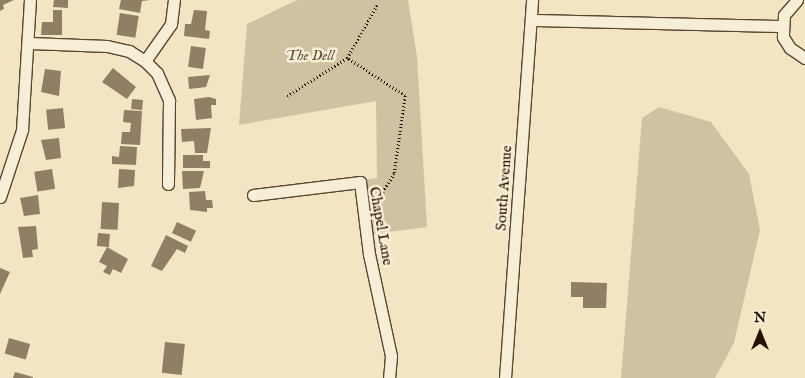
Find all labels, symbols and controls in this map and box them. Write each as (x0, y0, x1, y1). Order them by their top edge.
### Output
park label: The Dell (286, 47, 334, 65)
street label: South Avenue (492, 145, 516, 231)
street label: Chapel Lane (365, 185, 397, 267)
north arrow (735, 308, 785, 358)
text: N (754, 309, 766, 327)

